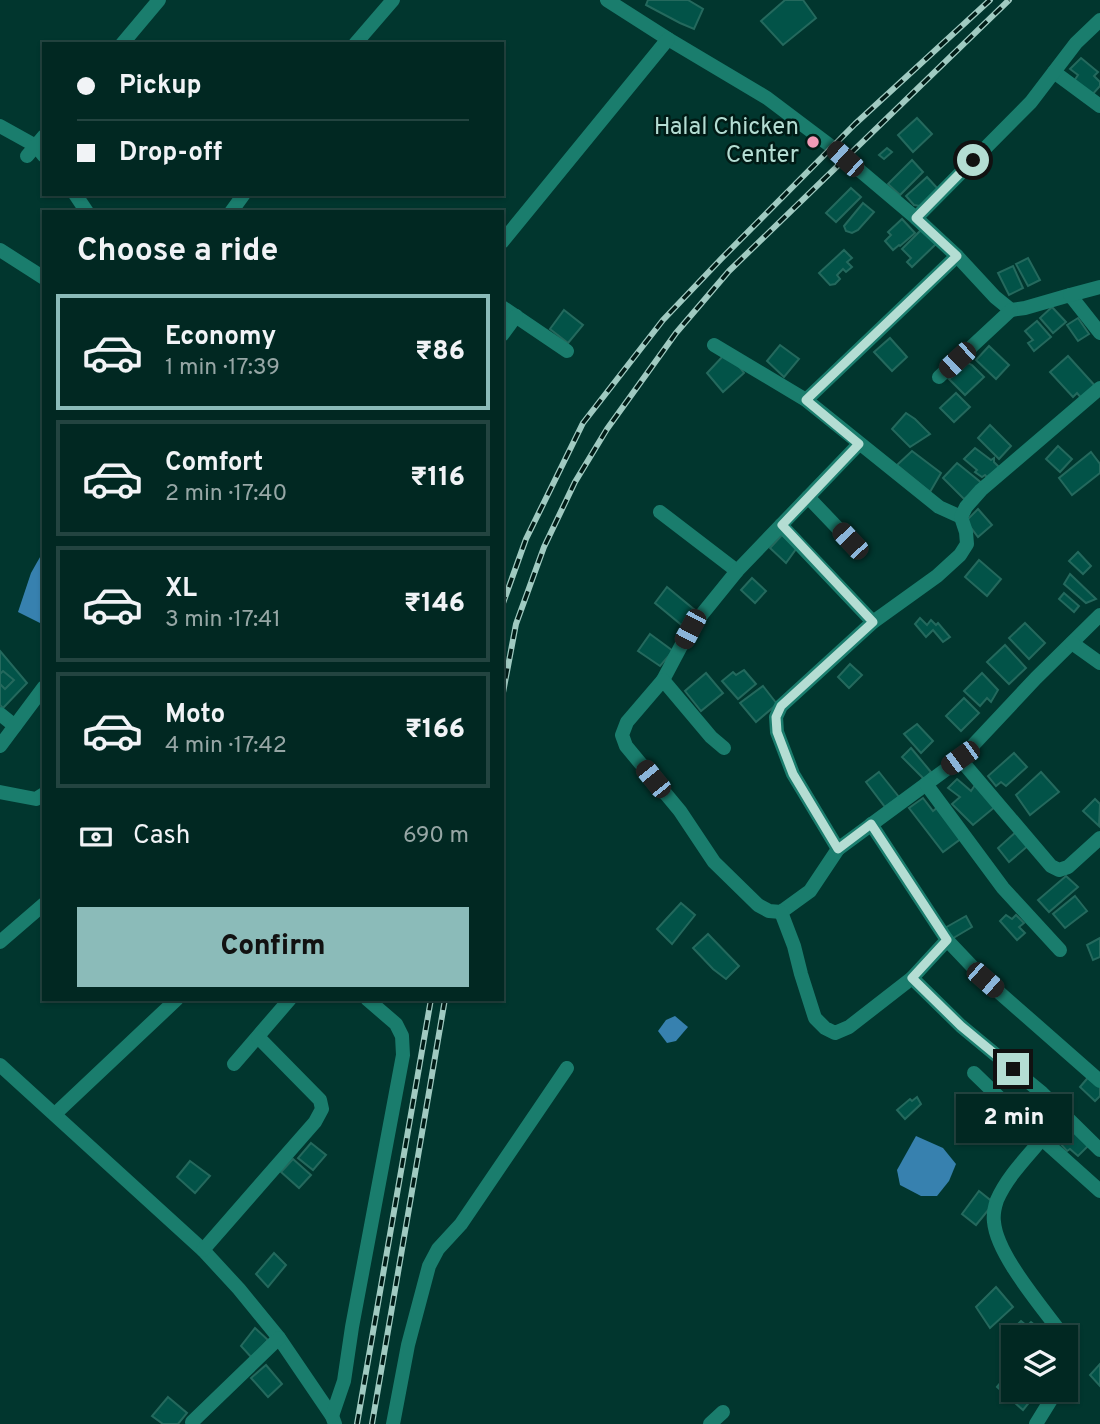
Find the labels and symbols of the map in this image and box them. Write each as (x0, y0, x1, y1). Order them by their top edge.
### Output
place label: Halal Chicken Center (654, 113, 799, 171)
marker: Halal Chicken Center (805, 134, 821, 150)
car (823, 137, 868, 181)
route start (957, 144, 989, 176)
car (935, 338, 980, 382)
car (828, 518, 873, 564)
car (671, 606, 710, 652)
car (937, 737, 984, 779)
car (632, 756, 675, 802)
car (963, 958, 1008, 1002)
route end (997, 1053, 1029, 1085)
callout: 2 min (955, 1094, 1071, 1142)

